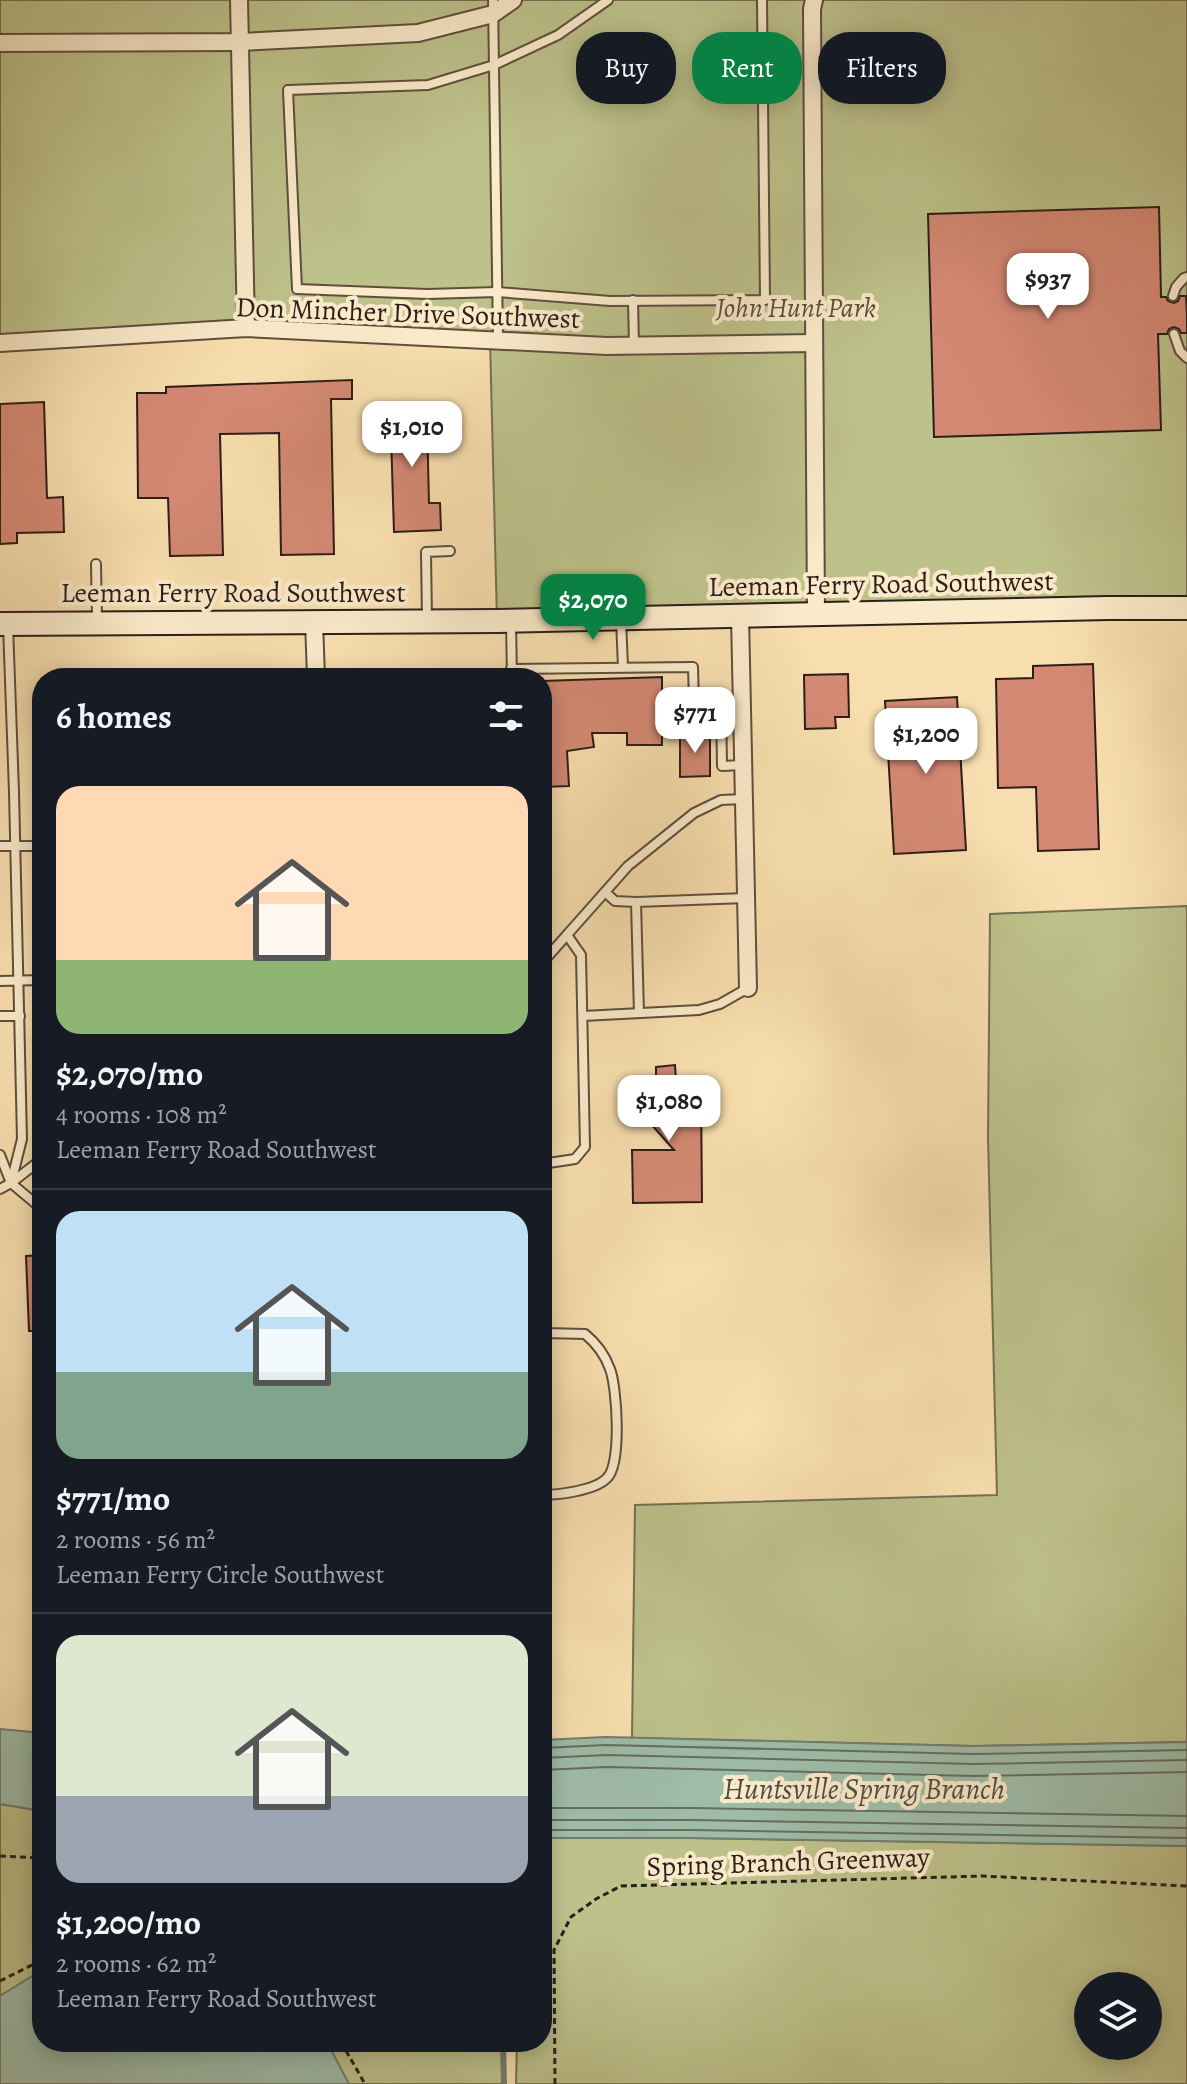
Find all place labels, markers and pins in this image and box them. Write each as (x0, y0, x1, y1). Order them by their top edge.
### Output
pin: $937 (1001, 253, 1095, 321)
pin: $1,010 (347, 401, 477, 469)
pin: $2,070 (528, 574, 658, 642)
pin: $771 (648, 687, 742, 755)
pin: $1,200 (861, 708, 991, 776)
pin: $1,080 (604, 1075, 734, 1143)

